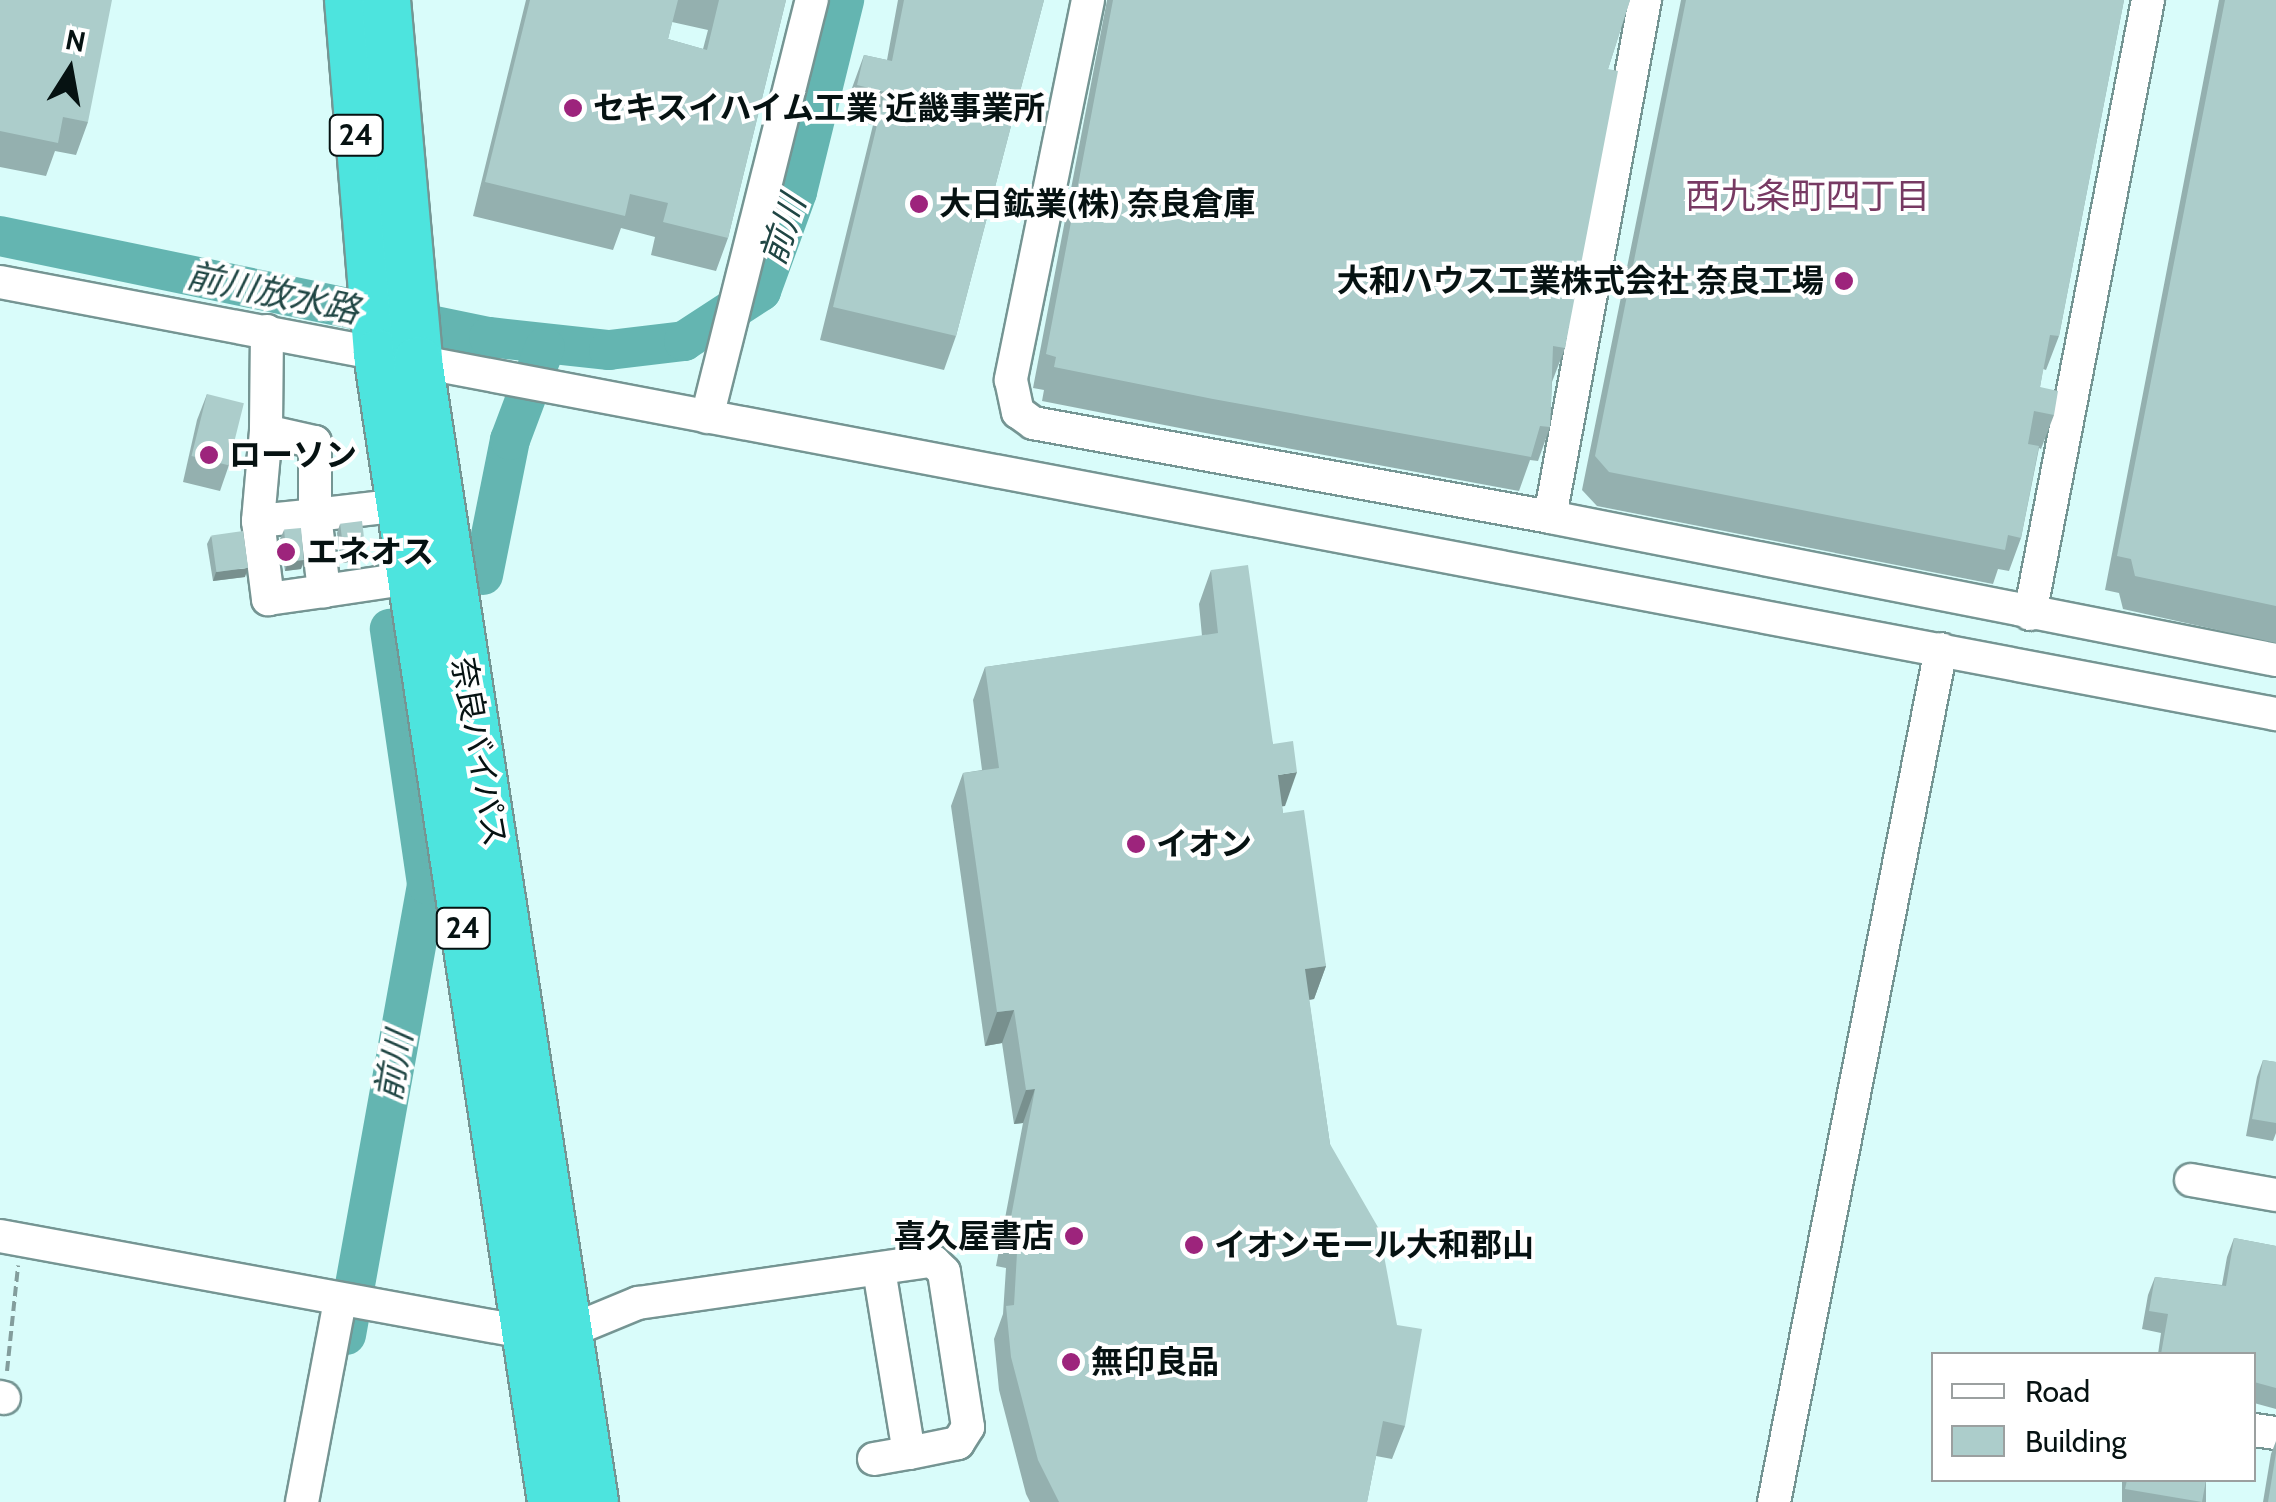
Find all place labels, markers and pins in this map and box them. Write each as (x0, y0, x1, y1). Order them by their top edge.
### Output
place label: セキスイハイム工業 近畿事業所 (593, 89, 1048, 127)
marker: セキスイハイム工業 近畿事業所 (562, 97, 584, 119)
place label: 大日鉱業(株) 奈良倉庫 (939, 185, 1255, 223)
marker: 大日鉱業(株) 奈良倉庫 (908, 193, 930, 215)
place label: 大和ハウス工業株式会社 奈良工場 (1337, 262, 1824, 300)
marker: 大和ハウス工業株式会社 奈良工場 (1833, 270, 1855, 292)
place label: ローソン (229, 436, 357, 474)
marker: ローソン (198, 444, 220, 466)
place label: エネオス (306, 533, 434, 571)
marker: エネオス (275, 541, 297, 563)
place label: イオン (1156, 825, 1252, 863)
marker: イオン (1125, 833, 1147, 855)
place label: 喜久屋書店 (894, 1217, 1054, 1255)
marker: 喜久屋書店 (1063, 1225, 1085, 1247)
place label: イオンモール大和郡山 (1214, 1226, 1534, 1264)
marker: イオンモール大和郡山 (1183, 1234, 1205, 1256)
place label: 無印良品 (1091, 1343, 1219, 1381)
marker: 無印良品 (1060, 1351, 1082, 1373)

